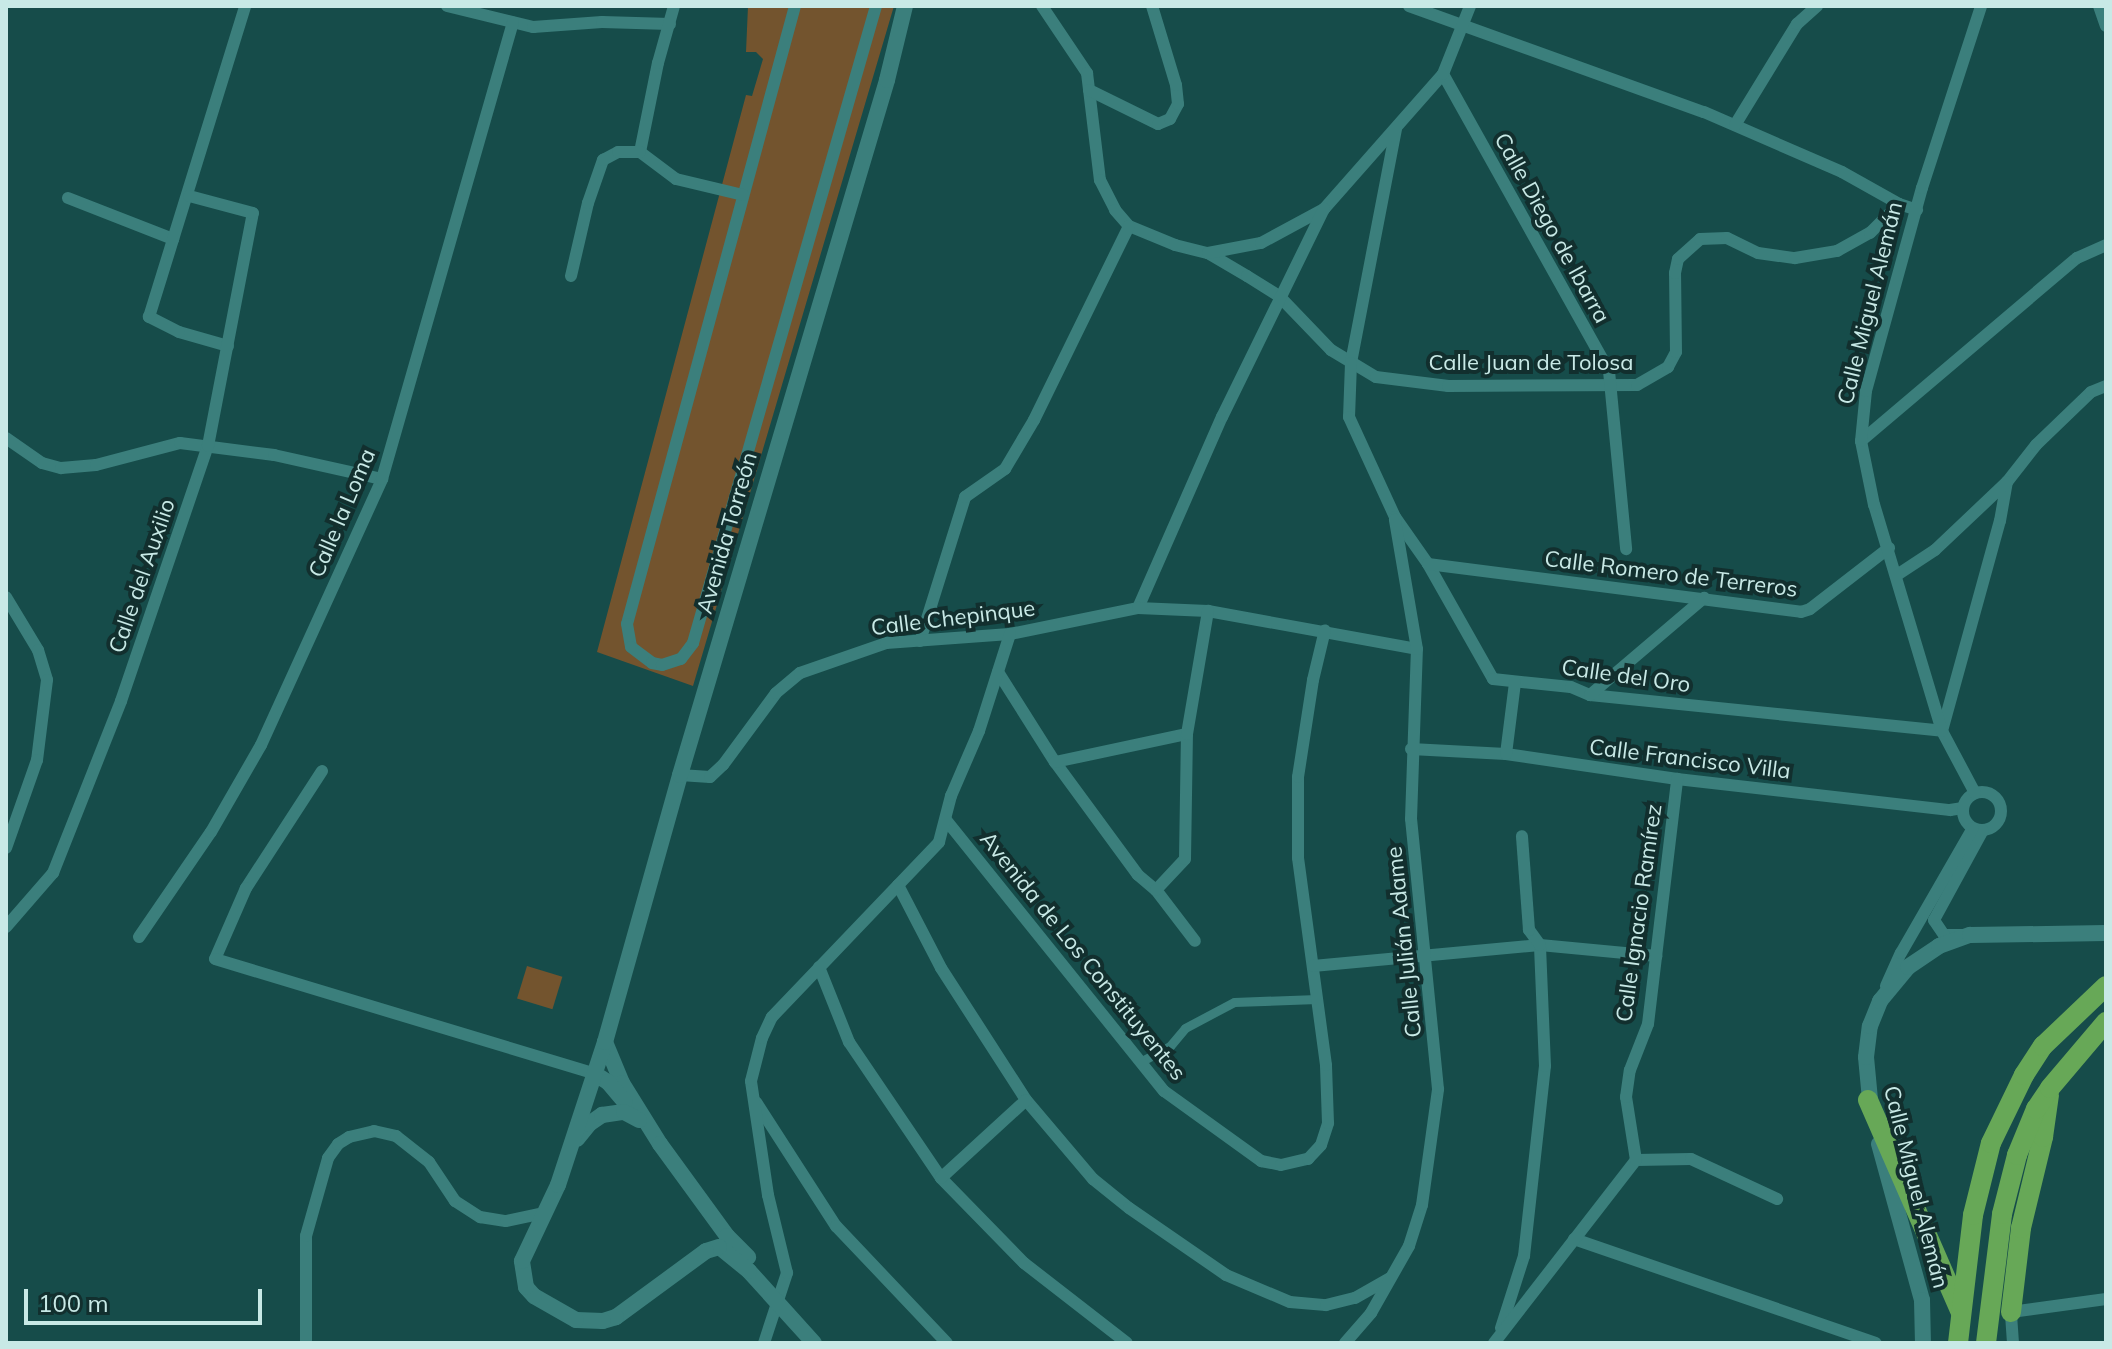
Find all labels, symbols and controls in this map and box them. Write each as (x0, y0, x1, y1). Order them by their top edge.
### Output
street label: Calle Diego de Ibarra (1489, 128, 1615, 328)
street label: Calle Miguel Alemán (1832, 199, 1908, 407)
street label: Calle Juan de Tolosa (1429, 350, 1633, 376)
street label: Calle la Loma (303, 445, 381, 581)
street label: Avenida Torreón (691, 449, 763, 617)
street label: Calle del Auxilio (103, 496, 181, 656)
street label: Calle Romero de Terreros (1543, 545, 1799, 603)
street label: Calle Chepinque (869, 595, 1037, 641)
street label: Calle del Oro (1560, 654, 1692, 698)
street label: Calle Francisco Villa (1588, 734, 1792, 784)
street label: Calle Ignacio Ramírez (1611, 802, 1667, 1024)
street label: Avenida de Los Constituyentes (975, 826, 1191, 1086)
street label: Calle Julián Adame (1381, 845, 1427, 1039)
street label: Calle Miguel Alemán (1878, 1083, 1954, 1291)
scale bar (28, 1273, 266, 1323)
text: 100 m (38, 1288, 109, 1318)

